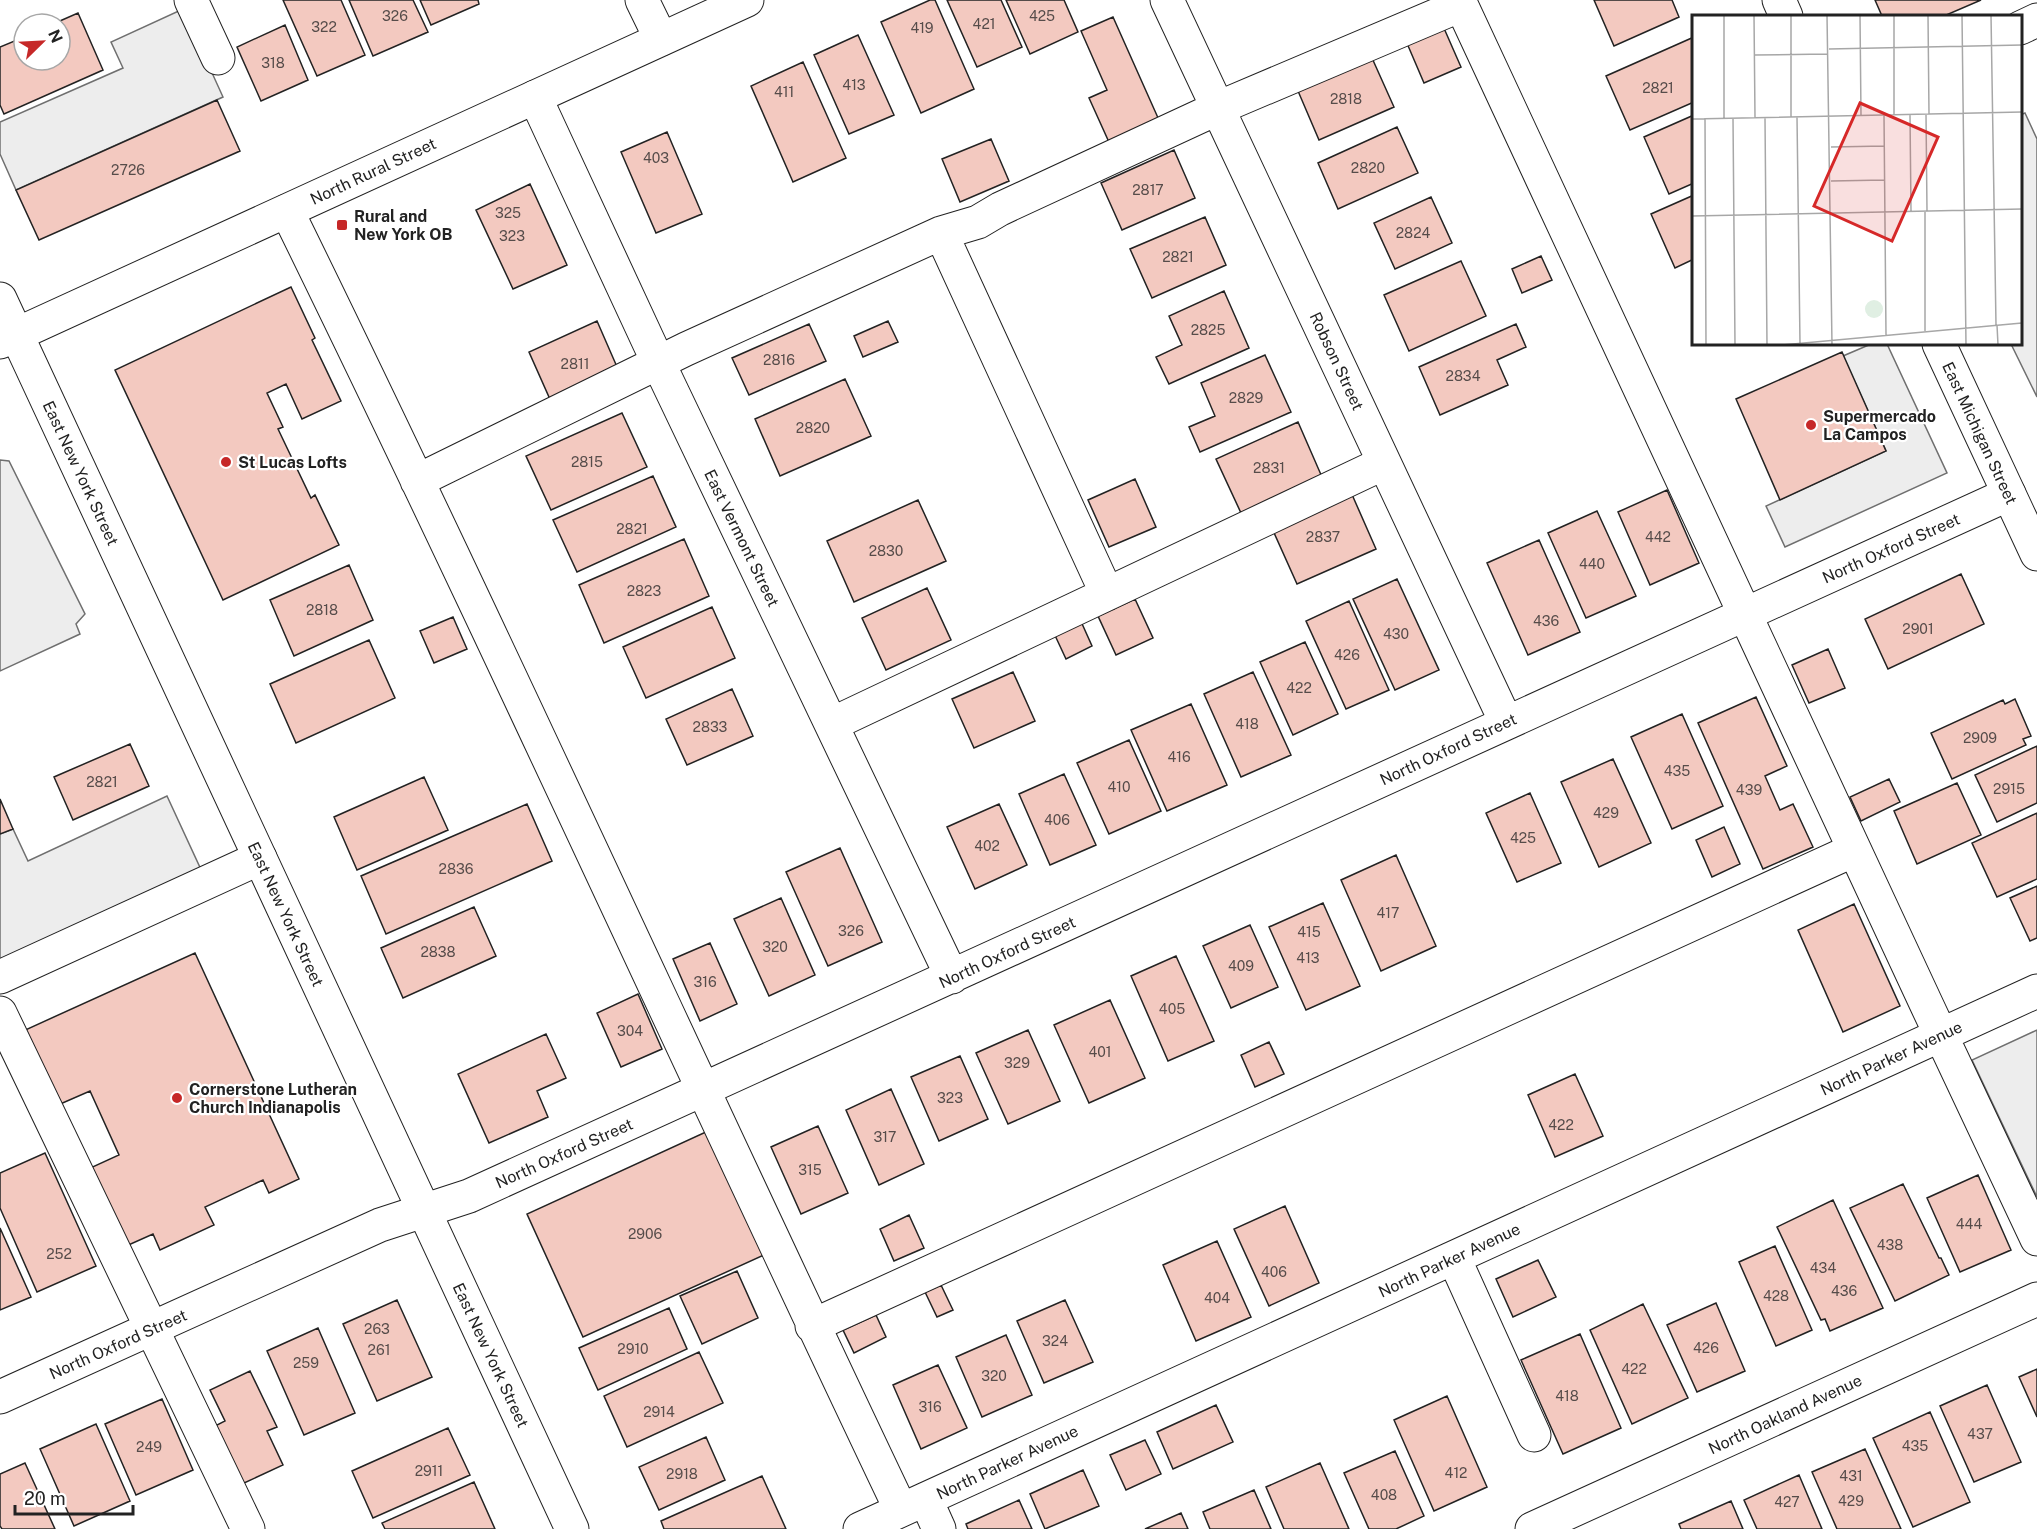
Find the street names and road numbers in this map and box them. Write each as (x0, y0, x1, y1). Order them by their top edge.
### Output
street label: North Rural Street (307, 134, 439, 209)
street label: Robson Street (1306, 309, 1368, 413)
street label: East Michigan Street (1938, 359, 2021, 507)
street label: East New York Street (39, 398, 122, 549)
street label: East Vermont Street (700, 467, 783, 610)
street label: North Oxford Street (1820, 510, 1963, 587)
street label: North Oxford Street (1377, 709, 1520, 789)
street label: East New York Street (244, 839, 327, 990)
street label: North Oxford Street (936, 912, 1079, 992)
street label: North Parker Avenue (1817, 1017, 1965, 1100)
street label: North Oxford Street (493, 1115, 636, 1192)
street label: North Parker Avenue (1375, 1219, 1523, 1302)
street label: East New York Street (449, 1280, 532, 1431)
street label: North Oxford Street (47, 1306, 190, 1383)
street label: North Oakland Avenue (1706, 1371, 1865, 1458)
street label: North Parker Avenue (933, 1421, 1081, 1504)

